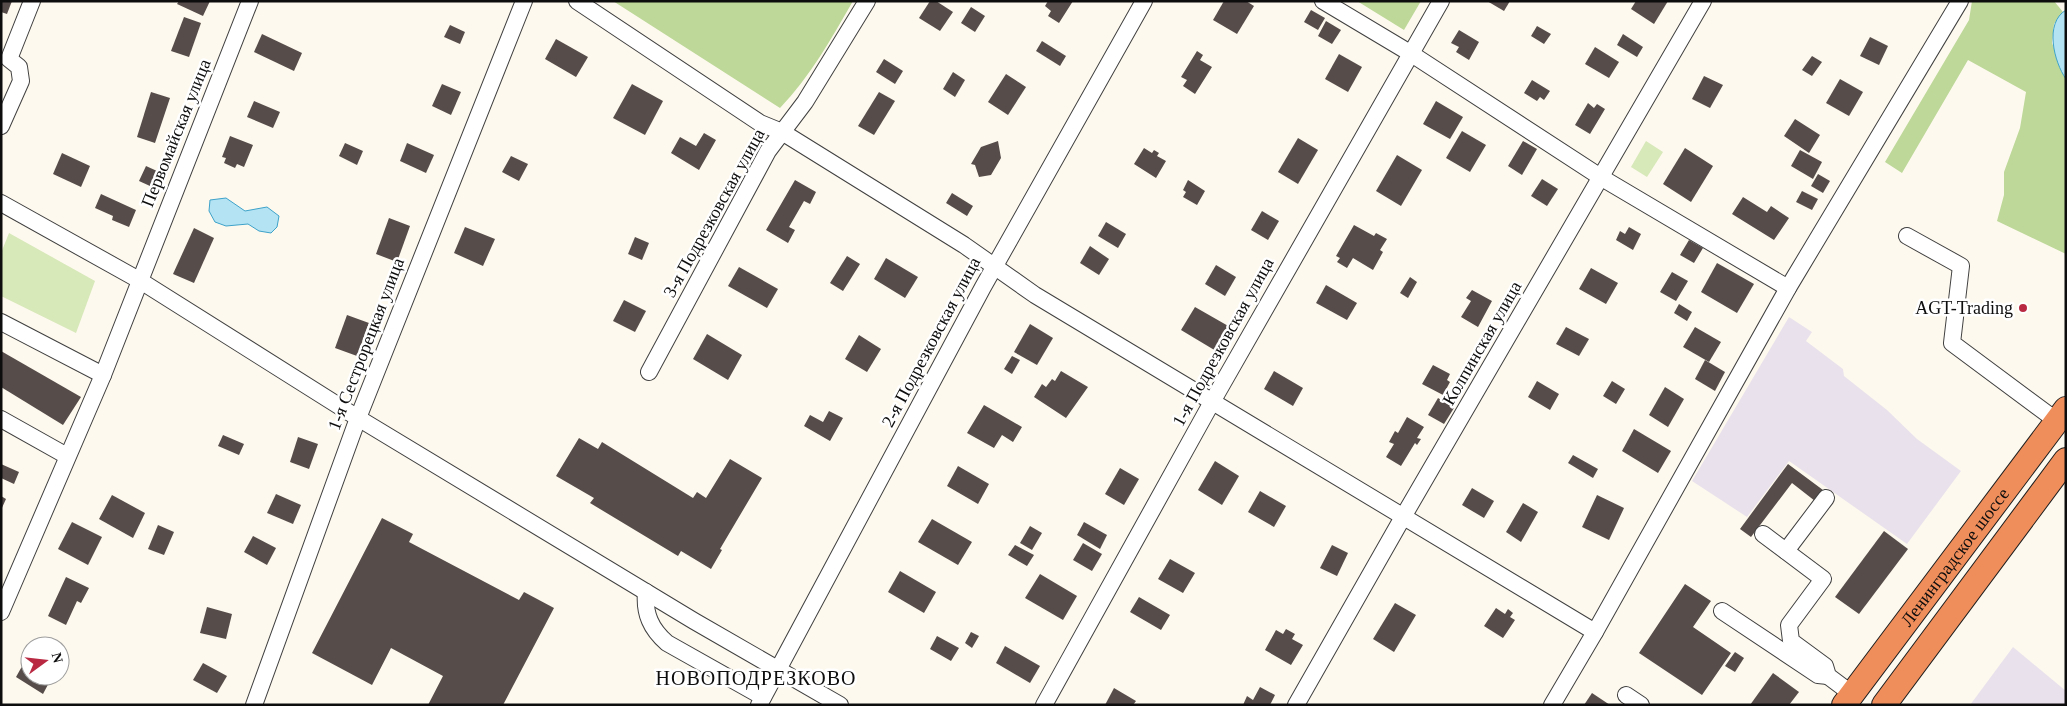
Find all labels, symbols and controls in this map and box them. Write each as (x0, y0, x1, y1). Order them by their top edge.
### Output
street label: Первомайская улица (137, 56, 215, 210)
street label: 3-я Подрезковская улица (659, 125, 769, 301)
street label: 2-я Подрезковская улица (878, 254, 984, 430)
street label: 1-я Подрезковская улица (1168, 254, 1278, 430)
street label: 1-я Сестрорецкая улица (324, 255, 408, 433)
street label: Колпинская улица (1438, 278, 1526, 408)
place label: AGT-Trading (1915, 298, 2013, 318)
marker: AGT-Trading (2017, 302, 2029, 314)
street label: Ленинградское шоссе (1897, 484, 2013, 630)
north arrow (20, 636, 70, 686)
text: N (49, 651, 66, 665)
district label: НОВОПОДРЕЗКОВО (656, 667, 856, 690)

